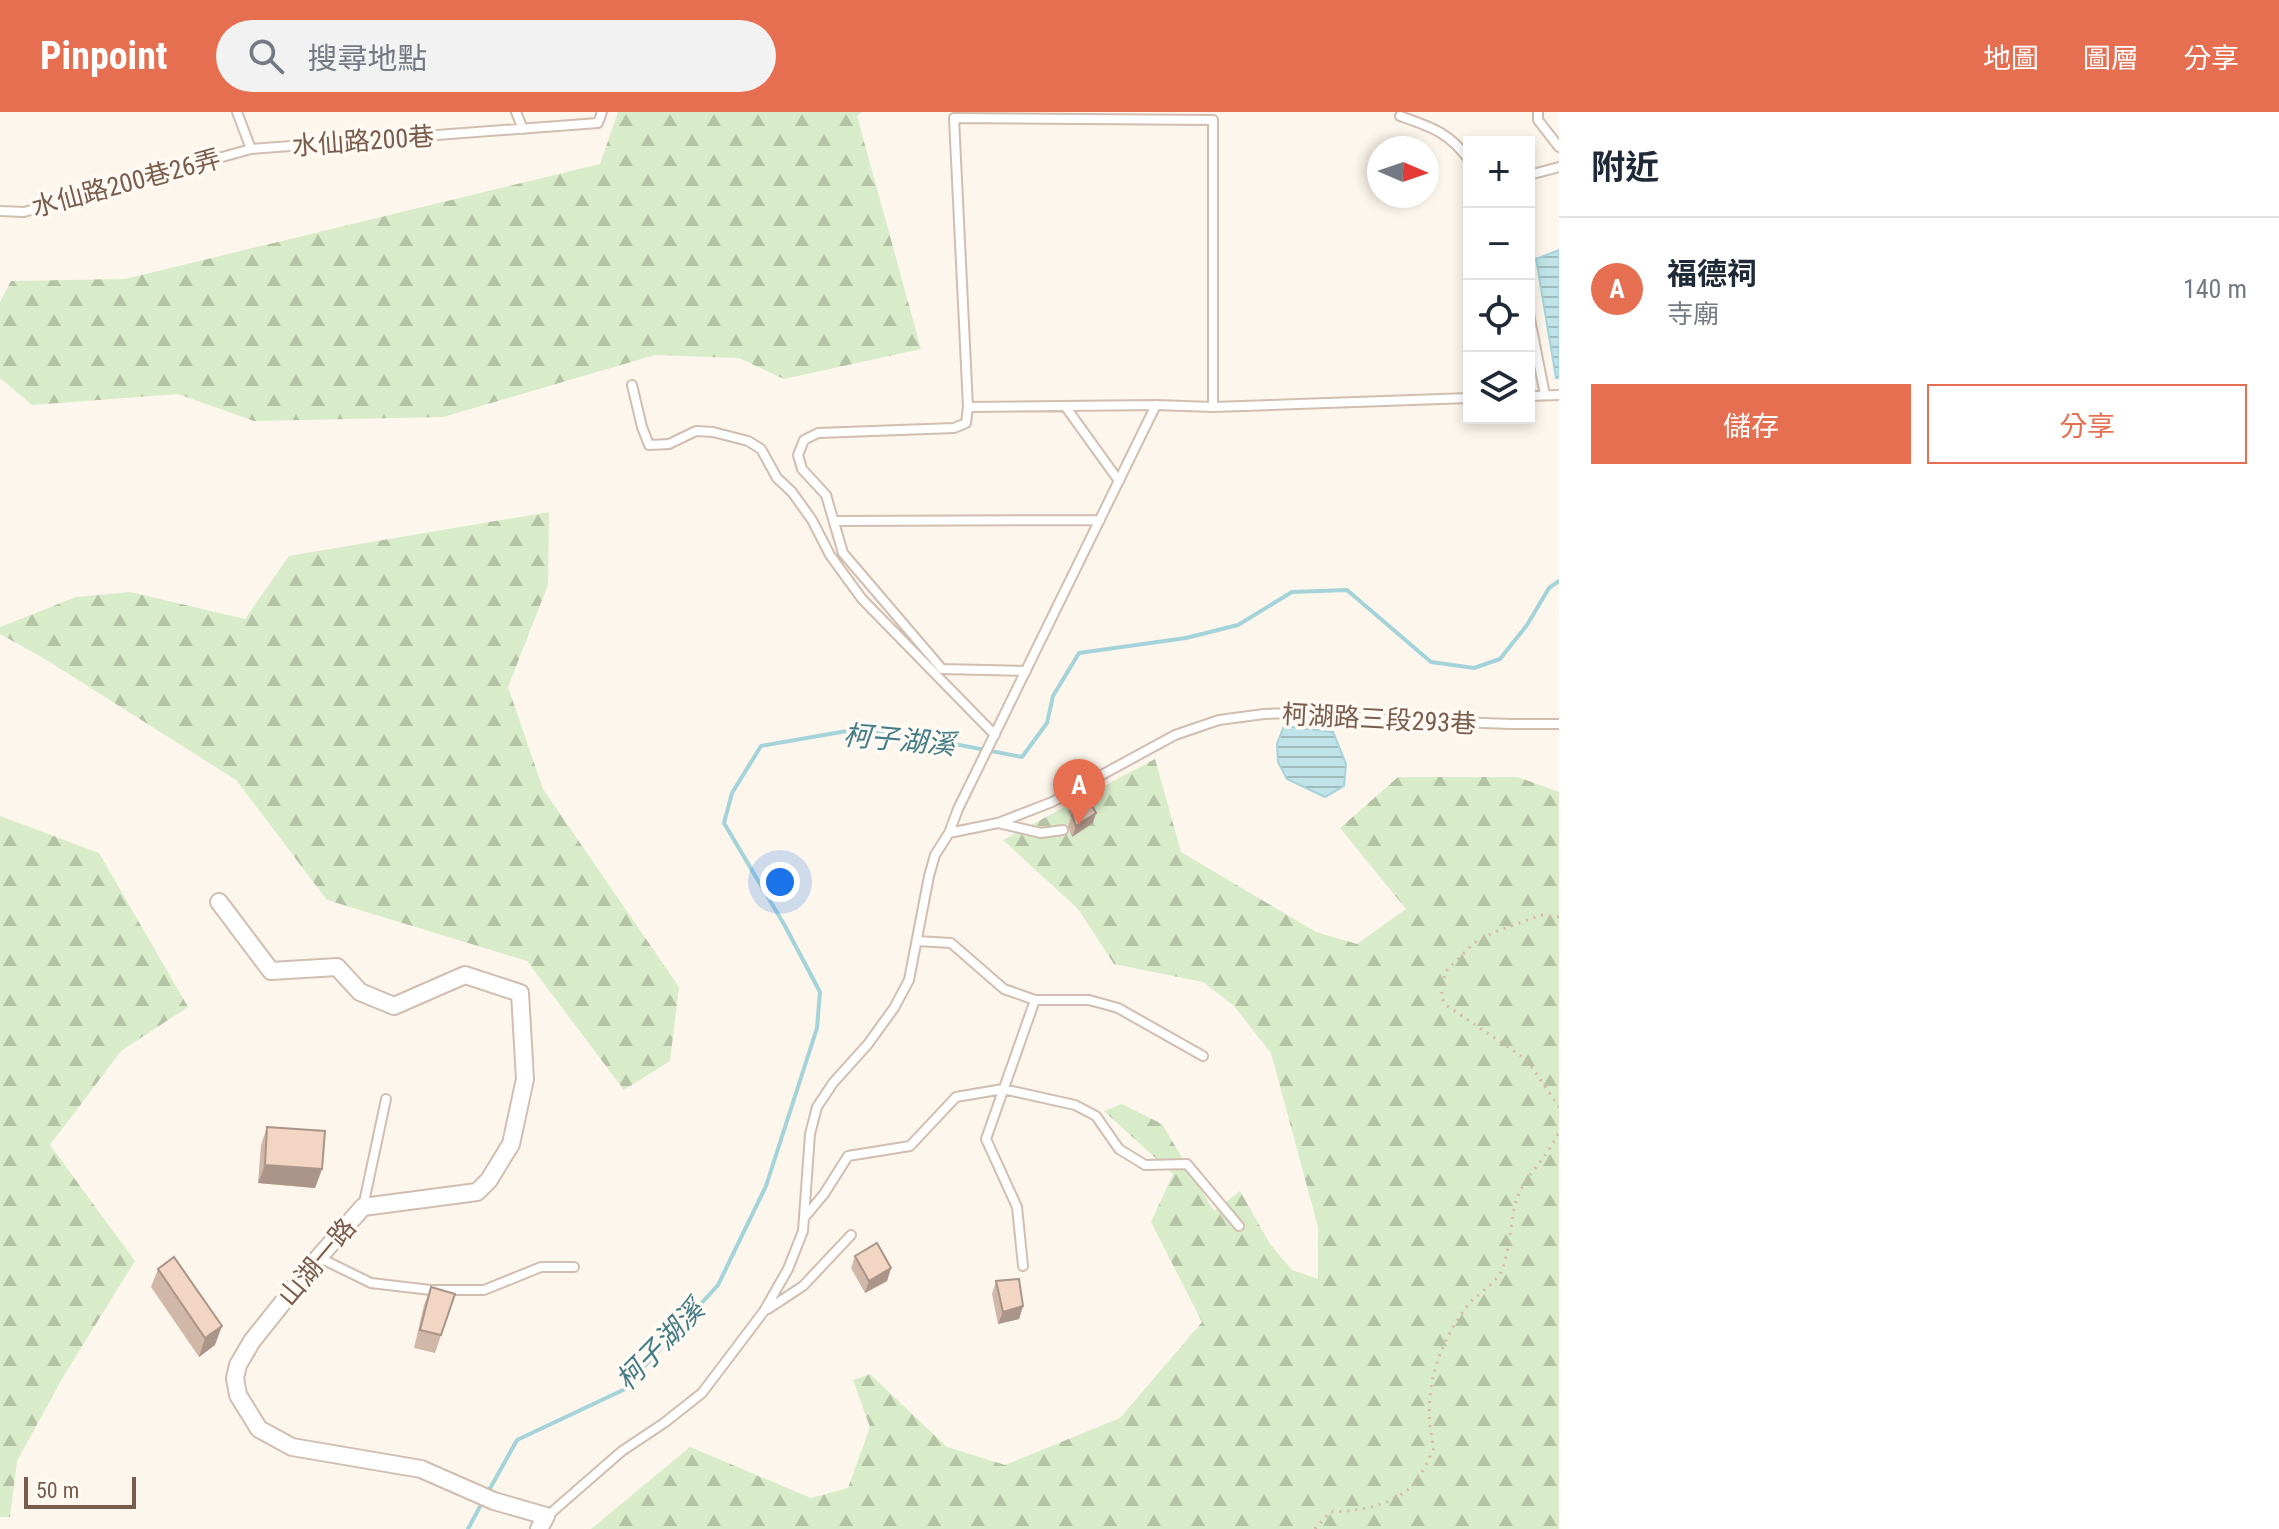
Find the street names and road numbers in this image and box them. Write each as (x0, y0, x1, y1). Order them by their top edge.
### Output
street label: 水仙路200巷 (291, 121, 435, 161)
street label: 水仙路200巷26弄 (28, 143, 224, 223)
street label: 柯湖路三段293巷 (1281, 699, 1477, 739)
street label: 山湖一路 (272, 1213, 362, 1311)

